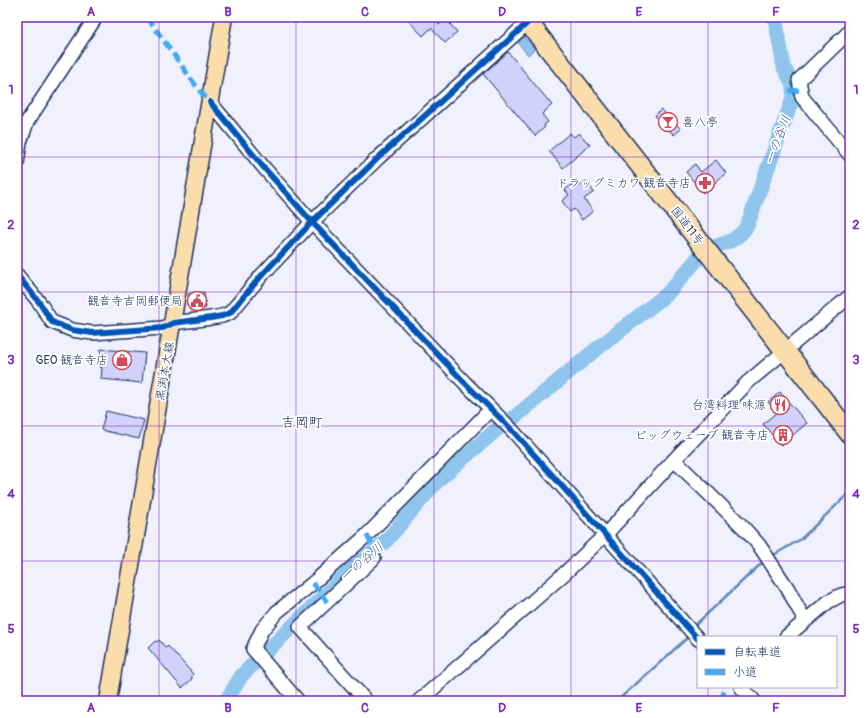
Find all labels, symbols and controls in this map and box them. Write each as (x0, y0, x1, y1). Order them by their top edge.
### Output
text: A (87, 4, 96, 20)
text: B (224, 4, 232, 20)
text: C (361, 4, 369, 20)
text: D (498, 4, 506, 20)
text: E (636, 4, 643, 20)
text: F (772, 4, 780, 20)
text: 1 (8, 82, 14, 98)
text: 1 (853, 82, 859, 98)
bar icon: 喜八亭 (657, 111, 679, 133)
water label: 一の谷川 (762, 113, 794, 167)
place label: 喜八亭 (682, 115, 718, 130)
pharmacy icon: ドラッグミカワ 観音寺店 (694, 172, 716, 194)
place label: ドラッグミカワ 観音寺店 (556, 176, 691, 191)
street label: 国道11号 (667, 203, 707, 249)
text: 2 (7, 217, 15, 233)
text: 2 (852, 217, 860, 233)
public building icon: 観音寺吉岡郵便局 (186, 290, 208, 312)
place label: 観音寺吉岡郵便局 (87, 294, 183, 309)
street label: 黒渕本大線 (152, 340, 178, 402)
shop icon: GEO 観音寺店 (111, 349, 133, 371)
text: 3 (7, 352, 15, 368)
text: 3 (852, 352, 860, 368)
place label: GEO 観音寺店 (36, 353, 108, 368)
restaurant icon: 台湾料理 味源 (769, 394, 791, 416)
place label: 台湾料理 味源 (691, 398, 766, 413)
district label: 吉岡町 (281, 414, 323, 431)
building icon: ビッグウェーブ 観音寺店 (772, 424, 794, 446)
place label: ビッグウェーブ 観音寺店 (635, 428, 769, 443)
text: 4 (7, 486, 15, 502)
text: 4 (852, 486, 860, 502)
water label: 一の谷川 (337, 539, 387, 585)
text: 5 (7, 621, 15, 637)
text: 5 (852, 621, 860, 637)
legend (697, 636, 837, 688)
text: 自転車道 (733, 645, 781, 660)
text: 小道 (733, 665, 757, 680)
text: A (87, 700, 96, 716)
text: B (224, 700, 232, 716)
text: C (361, 700, 369, 716)
text: D (498, 700, 506, 716)
text: E (636, 700, 643, 716)
text: F (772, 700, 780, 716)

